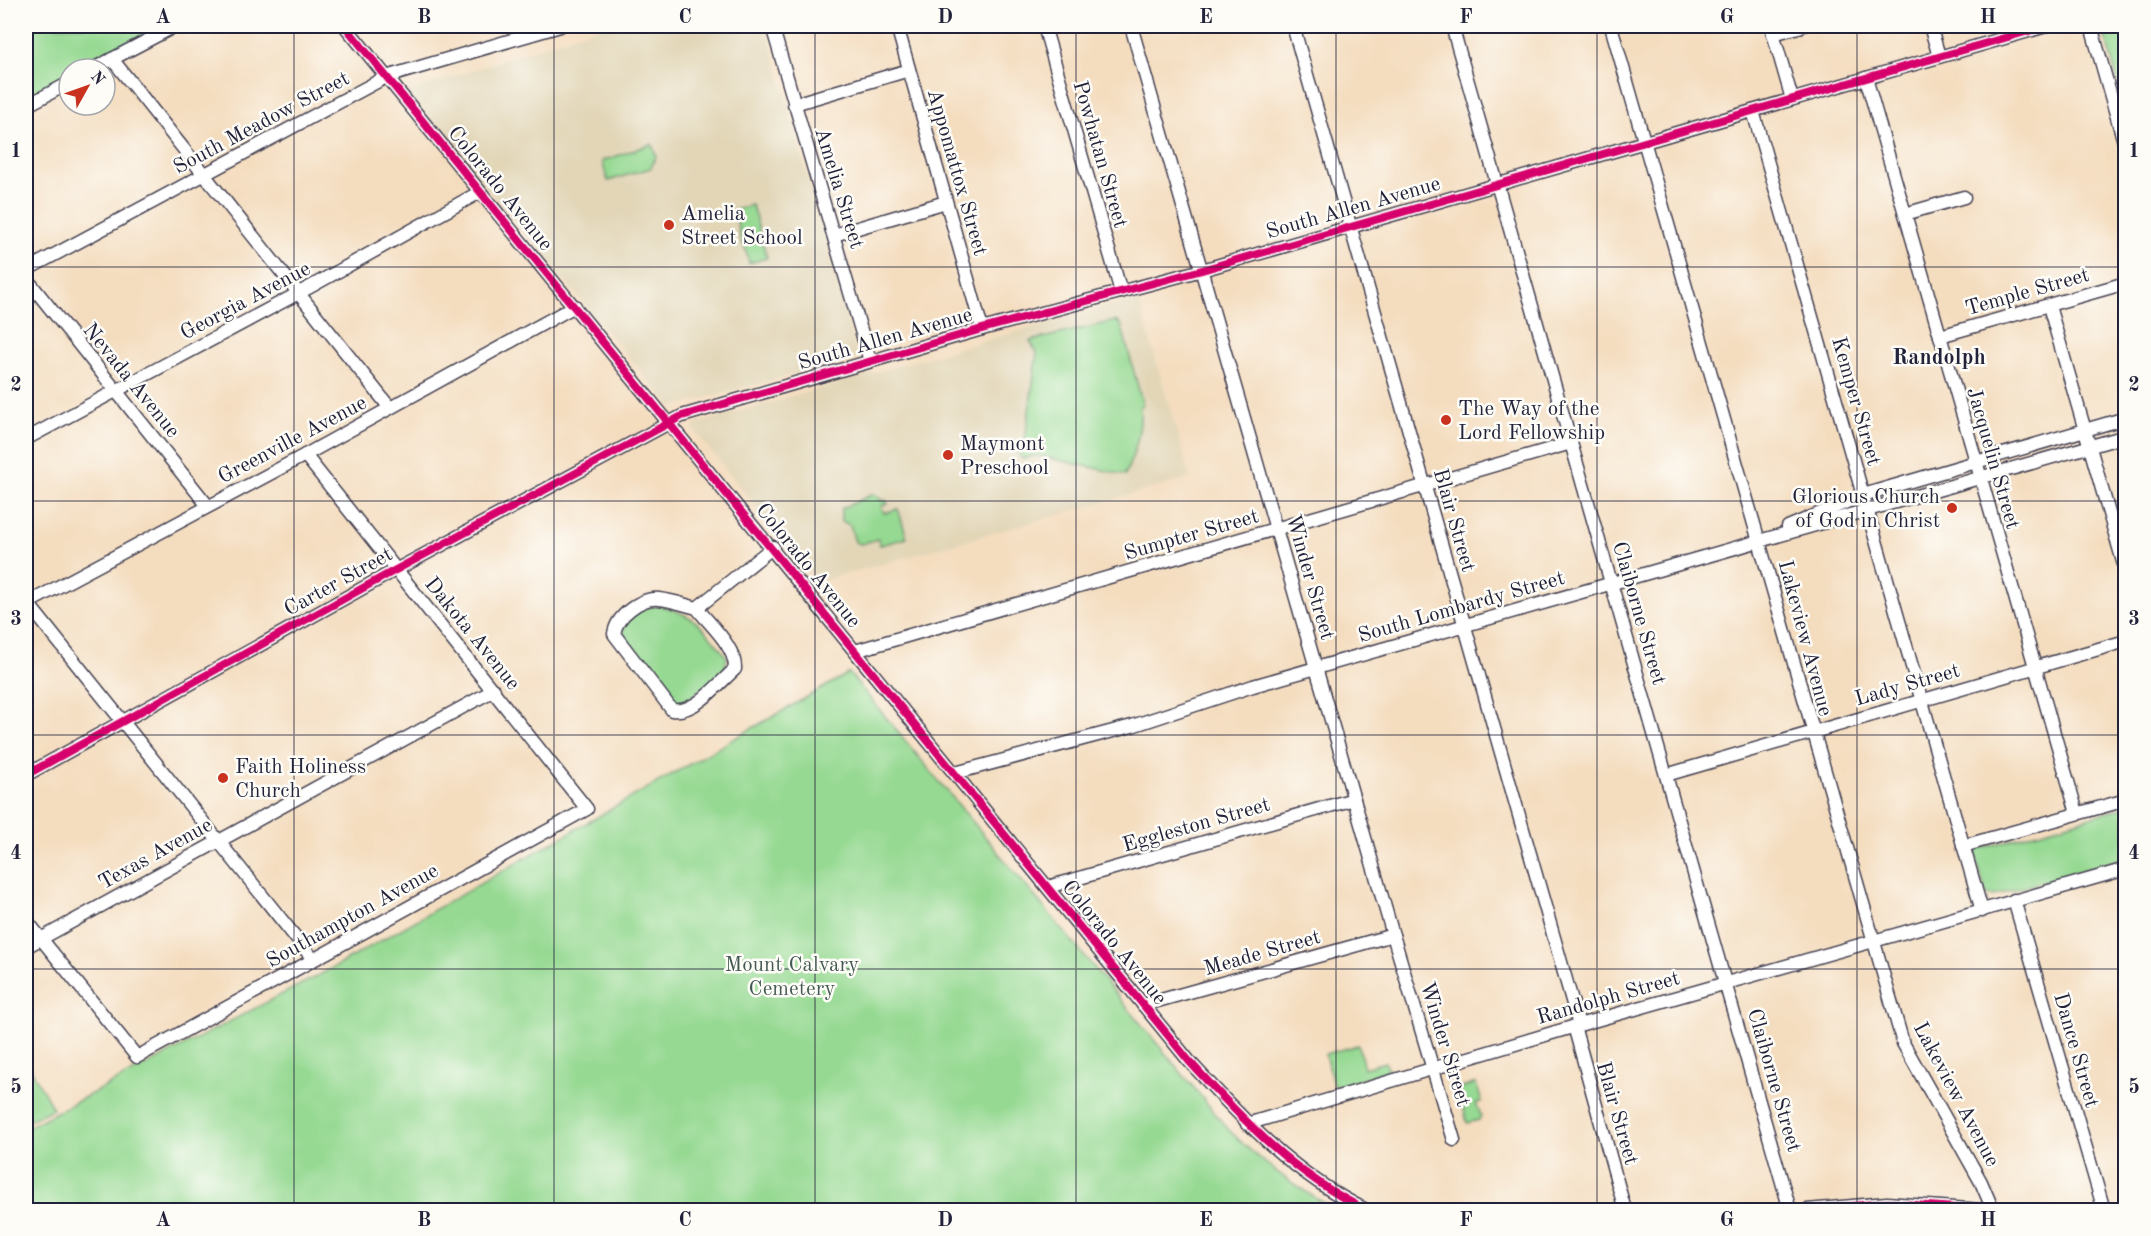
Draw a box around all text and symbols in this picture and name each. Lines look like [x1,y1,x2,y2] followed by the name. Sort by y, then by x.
[155,8,171,28] text: A
[417,8,431,28] text: B
[678,8,692,28] text: C
[937,8,953,28] text: D
[1199,8,1213,28] text: E
[1459,8,1473,28] text: F
[1720,8,1734,28] text: G
[1980,8,1996,28] text: H
[57,57,117,117] north arrow
[170,68,353,179] street label: South Meadow Street
[87,69,108,89] text: N
[1069,78,1131,230] street label: Powhatan Street
[923,87,990,258] street label: Appomattox Street
[443,123,556,255] street label: Colorado Avenue
[810,125,867,252] street label: Amelia Street
[10,142,22,162] text: 1
[2128,142,2140,162] text: 1
[1264,174,1443,243] street label: South Allen Avenue
[681,204,803,249] place label: Amelia Street School
[662,218,676,232] marker: Amelia Street School
[177,258,314,344] street label: Georgia Avenue
[1963,265,2092,320] street label: Temple Street
[796,305,975,374] street label: South Allen Avenue
[78,320,183,442] street label: Nevada Avenue
[1827,335,1884,468] street label: Kemper Street
[1892,347,1986,369] district label: Randolph
[10,376,22,396] text: 2
[2128,376,2140,396] text: 2
[1962,385,2023,532] street label: Jacquelin Street
[215,392,370,488] street label: Greenville Avenue
[1458,399,1605,444] place label: The Way of the Lord Fellowship
[1439,413,1453,427] marker: The Way of the Lord Fellowship
[960,434,1049,479] place label: Maymont Preschool
[941,448,955,462] marker: Maymont Preschool
[1429,466,1478,574] street label: Blair Street
[1792,487,1940,532] place label: Glorious Church of God in Christ
[751,500,864,632] street label: Colorado Avenue
[1945,501,1959,515] marker: Glorious Church of God in Christ
[1122,506,1261,565] street label: Sumpter Street
[1282,512,1337,642] street label: Winder Street
[1608,539,1669,687] street label: Claiborne Street
[281,544,396,621] street label: Carter Street
[1774,558,1835,719] street label: Lakeview Avenue
[1356,568,1567,647] street label: South Lombardy Street
[420,574,524,694] street label: Dakota Avenue
[10,610,22,630] text: 3
[2128,610,2140,630] text: 3
[1853,660,1962,710] street label: Lady Street
[235,757,366,802] place label: Faith Holiness Church
[216,771,230,785] marker: Faith Holiness Church
[1120,794,1272,857] street label: Eggleston Street
[95,815,216,894] street label: Texas Avenue
[10,844,22,864] text: 4
[2128,844,2140,864] text: 4
[263,860,442,972] street label: Southampton Avenue
[1057,877,1170,1009] street label: Colorado Avenue
[1202,927,1323,980] street label: Meade Street
[725,955,859,1000] park label: Mount Calvary Cemetery
[1535,968,1682,1029] street label: Randolph Street
[1416,980,1474,1109] street label: Winder Street
[2049,991,2102,1110] street label: Dance Street
[1743,1006,1804,1154] street label: Claiborne Street
[1909,1019,2003,1170] street label: Lakeview Avenue
[1592,1059,1641,1167] street label: Blair Street
[10,1077,22,1098] text: 5
[2128,1077,2140,1098] text: 5
[155,1211,171,1231] text: A
[417,1211,431,1231] text: B
[678,1211,692,1231] text: C
[937,1211,953,1231] text: D
[1199,1211,1213,1231] text: E
[1459,1211,1473,1231] text: F
[1720,1211,1734,1231] text: G
[1980,1211,1996,1231] text: H

